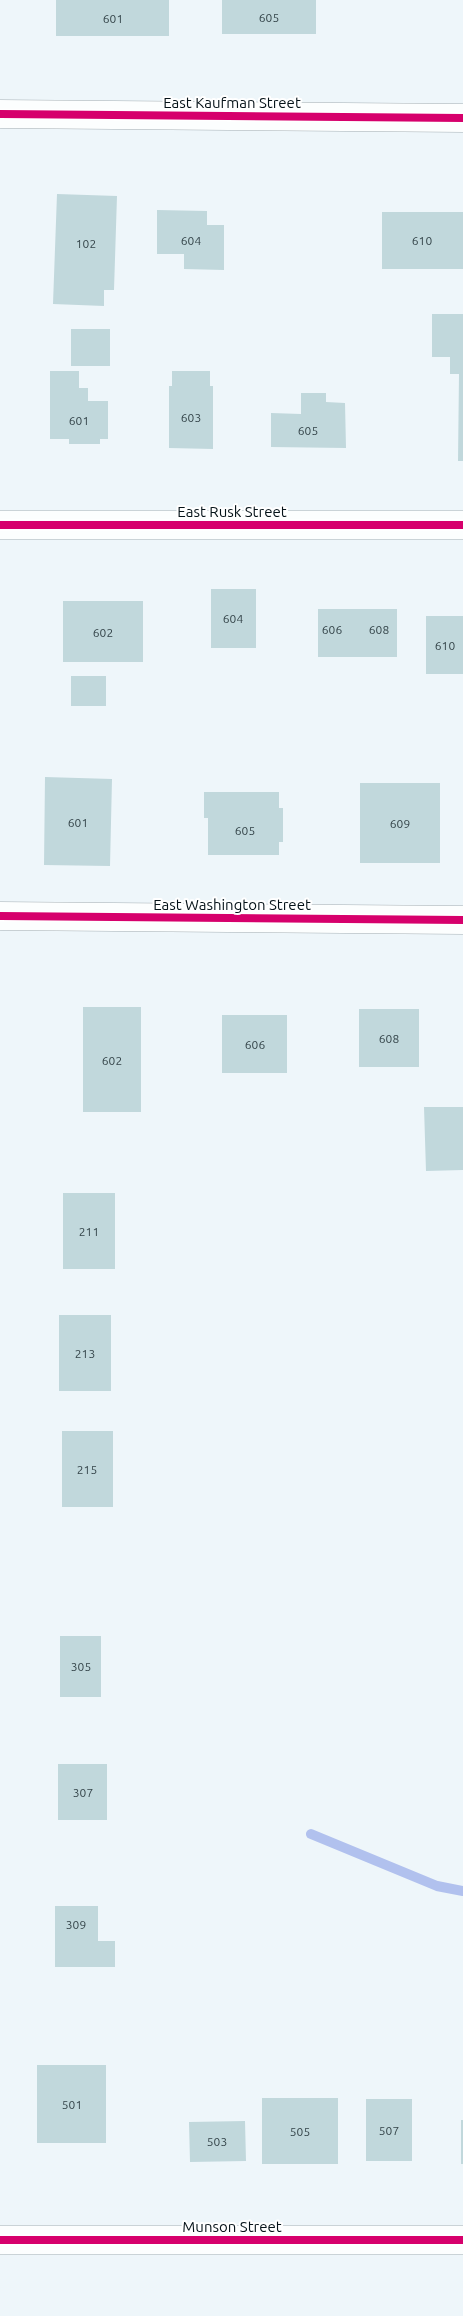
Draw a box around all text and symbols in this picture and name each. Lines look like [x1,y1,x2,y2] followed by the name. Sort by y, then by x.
[259,11,279,24] house number: 605
[103,12,123,25] house number: 601
[163,94,301,111] street label: East Kaufman Street
[181,234,201,247] house number: 604
[412,234,432,247] house number: 610
[76,237,96,250] house number: 102
[181,411,201,424] house number: 603
[69,414,89,427] house number: 601
[298,424,318,437] house number: 605
[177,503,287,520] street label: East Rusk Street
[223,612,243,625] house number: 604
[322,623,342,636] house number: 606
[369,623,389,636] house number: 608
[93,626,113,639] house number: 602
[435,639,455,652] house number: 610
[68,816,88,829] house number: 601
[390,817,410,830] house number: 609
[235,824,255,837] house number: 605
[153,896,311,913] street label: East Washington Street
[379,1032,399,1045] house number: 608
[245,1038,265,1051] house number: 606
[102,1054,122,1067] house number: 602
[79,1225,99,1238] house number: 211
[75,1347,95,1360] house number: 213
[77,1463,97,1476] house number: 215
[71,1660,91,1673] house number: 305
[73,1786,93,1799] house number: 307
[66,1918,86,1931] house number: 309
[62,2098,82,2111] house number: 501
[379,2124,399,2137] house number: 507
[290,2125,310,2138] house number: 505
[207,2135,227,2148] house number: 503
[182,2218,282,2235] street label: Munson Street

